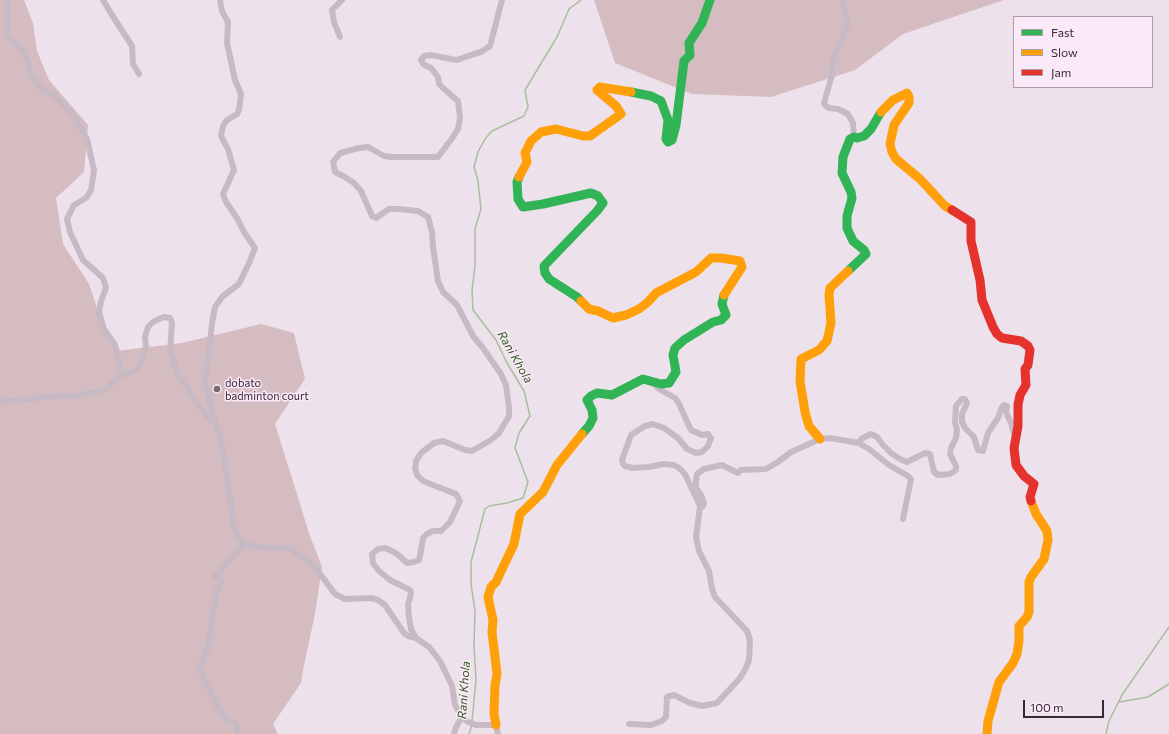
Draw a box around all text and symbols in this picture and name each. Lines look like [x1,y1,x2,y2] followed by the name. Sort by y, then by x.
[1013,16,1153,88] legend
[1051,25,1074,39] text: Fast
[1051,45,1078,59] text: Slow
[1051,65,1071,79] text: Jam
[494,328,536,386] water label: Rani Khola
[225,376,309,402] place label: dobato badminton court
[212,384,222,394] marker: dobato badminton court
[455,661,473,719] water label: Rani Khola
[1025,692,1106,718] scale bar
[1030,700,1064,714] text: 100 m

